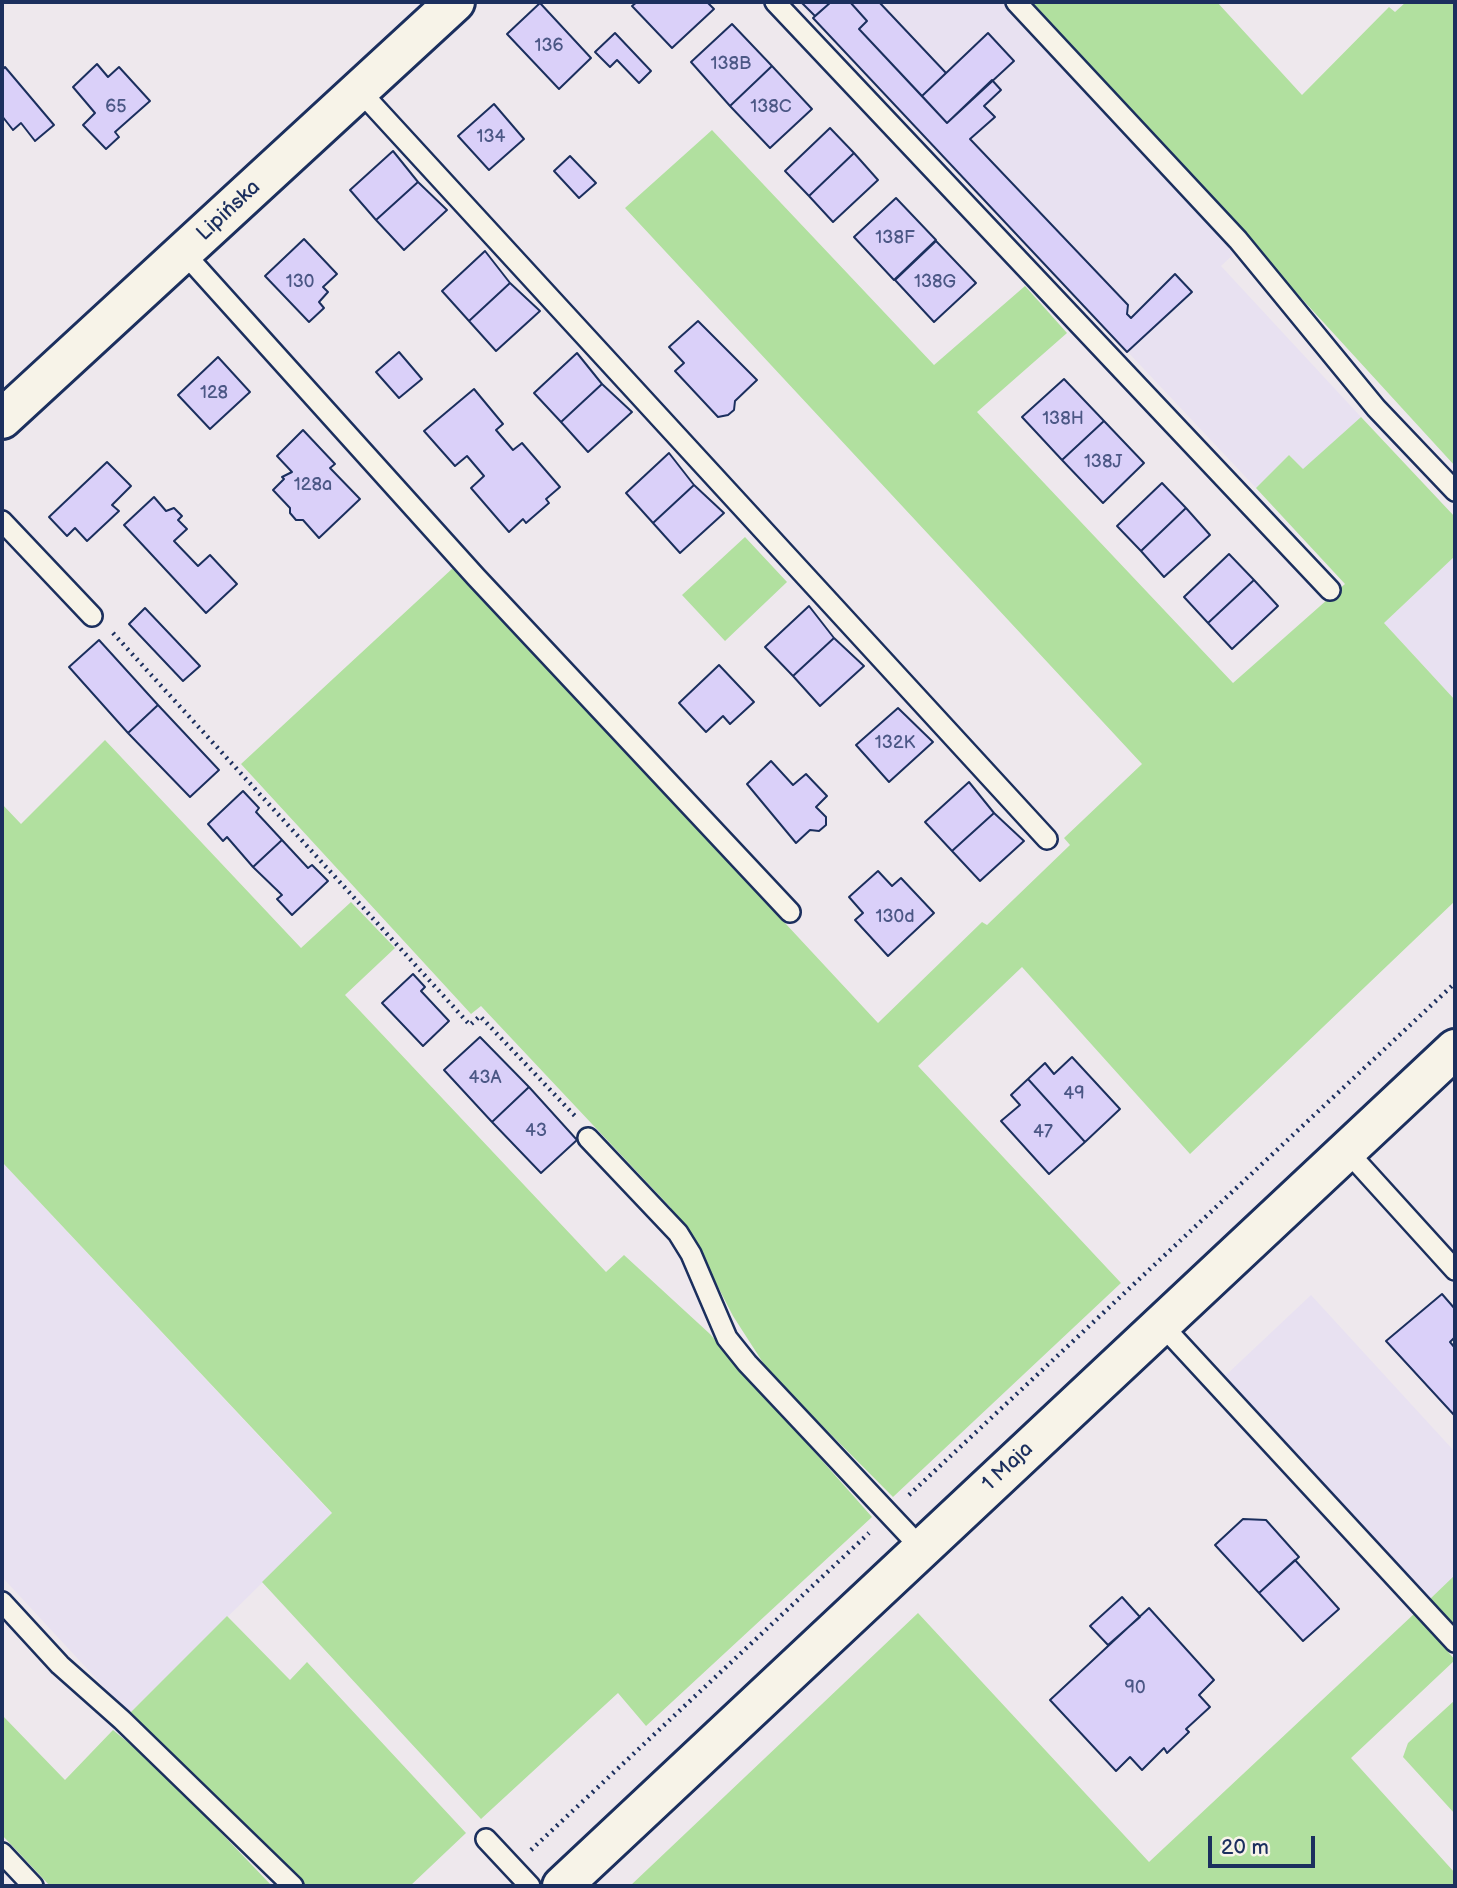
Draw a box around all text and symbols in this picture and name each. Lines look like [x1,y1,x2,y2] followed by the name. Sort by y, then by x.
[534,35,564,57] house number: 136
[711,53,751,75] house number: 138B
[105,96,127,118] house number: 65
[750,96,792,118] house number: 138C
[476,126,506,148] house number: 134
[192,175,266,247] street label: Lipińska
[875,227,915,249] house number: 138F
[286,271,314,293] house number: 130
[914,271,956,293] house number: 138G
[200,382,228,404] house number: 128
[1042,408,1084,430] house number: 138H
[1084,451,1122,473] house number: 138J
[294,474,332,496] house number: 128a
[875,732,915,754] house number: 132K
[876,906,914,928] house number: 130d
[468,1067,502,1089] house number: 43A
[1063,1083,1085,1105] house number: 49
[525,1120,547,1142] house number: 43
[1033,1121,1053,1143] house number: 47
[977,1437,1039,1497] street label: 1 Maja
[1125,1677,1145,1699] house number: 90
[1212,1822,1319,1866] scale bar
[1221,1835,1269,1860] text: 20 m

